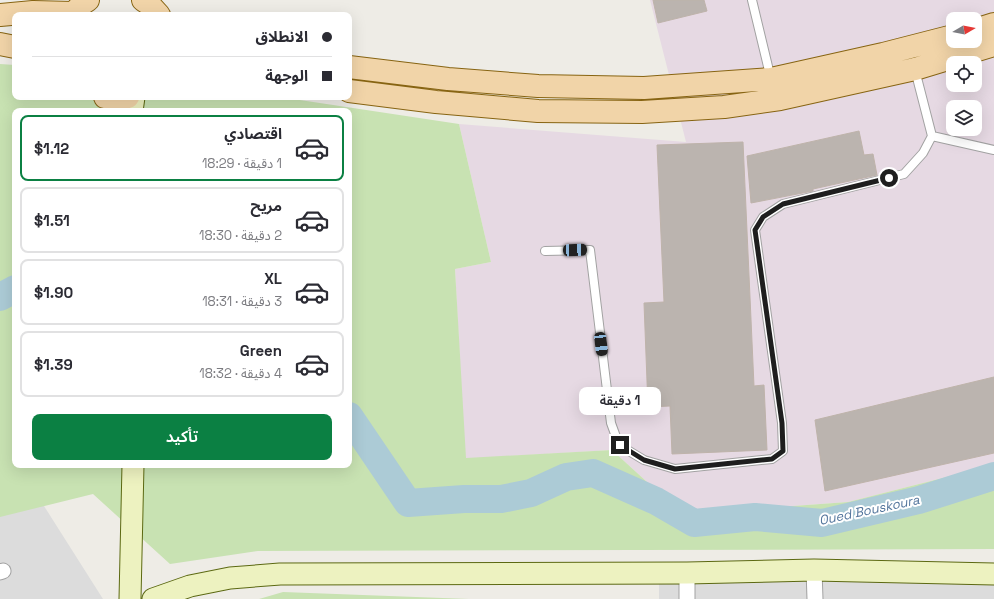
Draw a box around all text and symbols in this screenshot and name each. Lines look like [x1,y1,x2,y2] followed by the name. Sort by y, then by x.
[946,12,982,48] north arrow
[946,12,982,136] map controls
[256,27,308,46] text: الانطلاق
[946,56,982,92] button: locate
[265,66,308,85] text: الوجهة
[946,100,982,136] button: layers
[224,124,282,143] text: اقتصادي
[294,130,330,166] icon: car
[34,139,69,158] text: $1.12
[202,155,282,172] text: 1 دقيقة · 18:29
[880,169,898,187] route start
[250,196,282,215] text: مريح
[294,202,330,238] icon: car
[34,211,70,230] text: $1.51
[199,227,282,244] text: 2 دقيقة · 18:30
[563,244,587,256] car
[264,269,282,288] text: XL
[294,274,330,310] icon: car
[34,283,73,302] text: $1.90
[202,293,282,310] text: 3 دقيقة · 18:31
[594,331,608,357] car
[240,341,282,360] text: Green
[294,346,330,382] icon: car
[34,355,73,374] text: $1.39
[199,365,282,382] text: 4 دقيقة · 18:32
[579,387,661,415] callout: 1 دقيقة
[600,392,640,409] text: 1 دقيقة
[32,414,332,460] button: تأكيد
[611,436,629,454] route end
[817,491,921,529] water label: Oued Bouskoura

